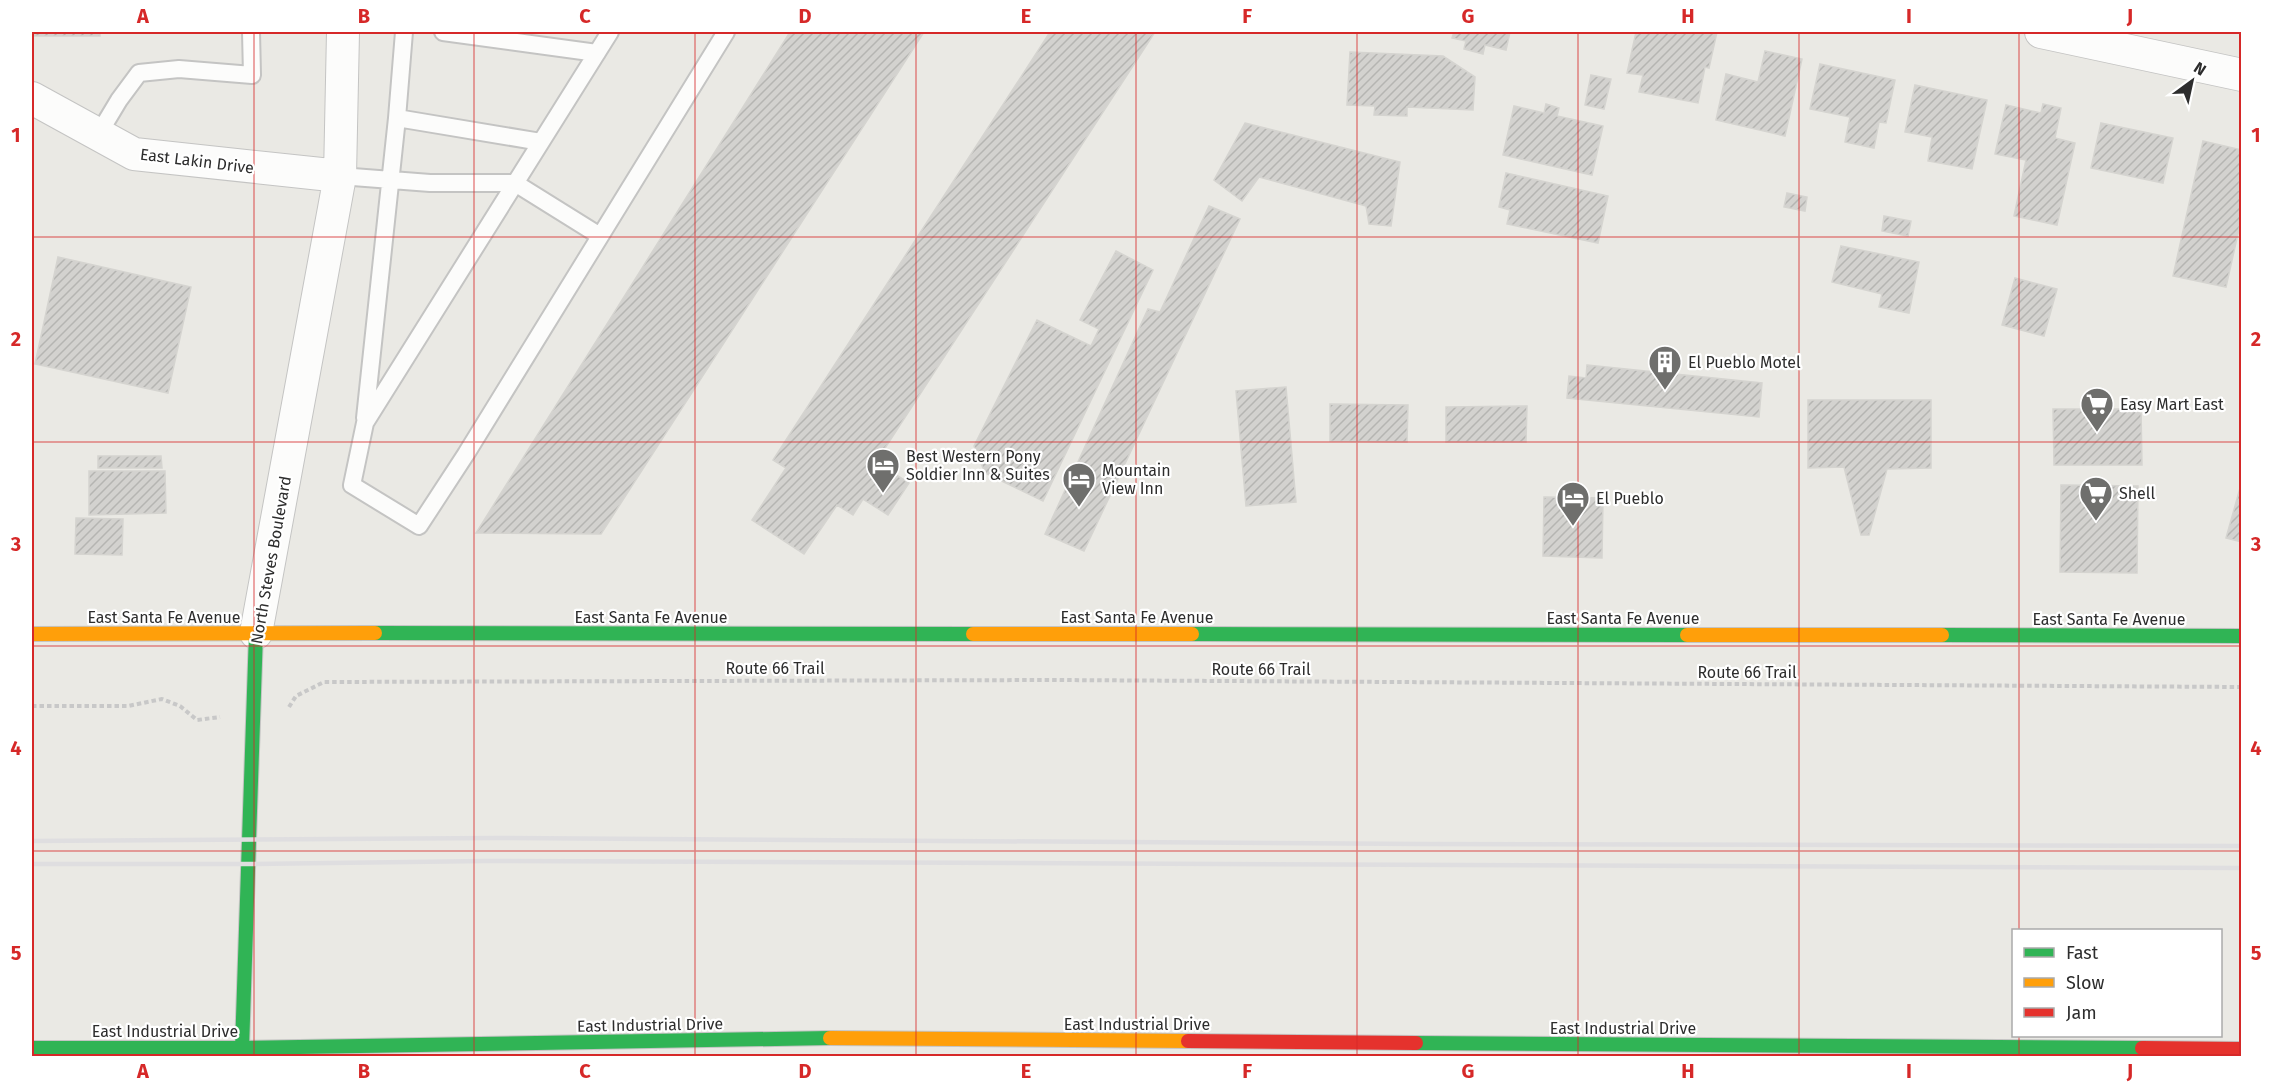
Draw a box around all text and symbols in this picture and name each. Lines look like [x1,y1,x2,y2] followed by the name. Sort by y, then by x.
[136,4,150,28] text: A
[358,4,370,28] text: B
[579,4,591,28] text: C
[798,4,812,28] text: D
[1021,4,1031,28] text: E
[1242,4,1252,28] text: F
[1462,4,1474,28] text: G
[1681,4,1695,28] text: H
[1906,4,1912,28] text: I
[2126,4,2133,28] text: J
[2162,51,2222,111] north arrow
[2190,58,2210,80] text: N
[11,123,21,147] text: 1
[2251,123,2261,147] text: 1
[139,145,255,177] street label: East Lakin Drive
[11,327,21,351] text: 2
[2251,327,2261,351] text: 2
[1647,344,1683,391] building icon: El Pueblo Motel
[1688,353,1801,372] place label: El Pueblo Motel
[2079,386,2115,433] supermarket icon: Easy Mart East
[2120,395,2224,414] place label: Easy Mart East
[865,447,901,494] hotel icon: Best Western Pony Soldier Inn & Suites
[906,447,1050,484] place label: Best Western Pony Soldier Inn & Suites
[1061,461,1097,508] hotel icon: Mountain View Inn
[1102,461,1171,498] place label: Mountain View Inn
[247,475,295,645] street label: North Steves Boulevard
[2078,475,2114,522] supermarket icon: Shell
[1555,480,1591,527] hotel icon: El Pueblo
[2119,484,2156,503] place label: Shell
[1596,489,1664,508] place label: El Pueblo
[10,532,21,556] text: 3
[2250,532,2261,556] text: 3
[87,608,241,627] street label: East Santa Fe Avenue
[574,608,728,627] street label: East Santa Fe Avenue
[1060,608,1214,627] street label: East Santa Fe Avenue
[1546,609,1700,628] street label: East Santa Fe Avenue
[2032,610,2186,629] street label: East Santa Fe Avenue
[725,659,825,678] street label: Route 66 Trail
[1211,660,1311,679] street label: Route 66 Trail
[1697,663,1797,682] street label: Route 66 Trail
[10,736,22,760] text: 4
[2250,736,2262,760] text: 4
[2012,929,2222,1037] legend
[11,941,22,965] text: 5
[2251,941,2262,965] text: 5
[2066,942,2099,964] text: Fast
[2066,972,2105,994] text: Slow
[2066,1002,2097,1024] text: Jam
[577,1014,723,1036] street label: East Industrial Drive
[1064,1015,1210,1034] street label: East Industrial Drive
[1550,1019,1696,1038] street label: East Industrial Drive
[92,1022,238,1041] street label: East Industrial Drive
[136,1059,150,1083] text: A
[358,1059,370,1083] text: B
[579,1059,591,1083] text: C
[798,1059,812,1083] text: D
[1021,1059,1031,1083] text: E
[1242,1059,1252,1083] text: F
[1462,1059,1474,1083] text: G
[1681,1059,1695,1083] text: H
[1906,1059,1912,1083] text: I
[2126,1059,2133,1083] text: J

